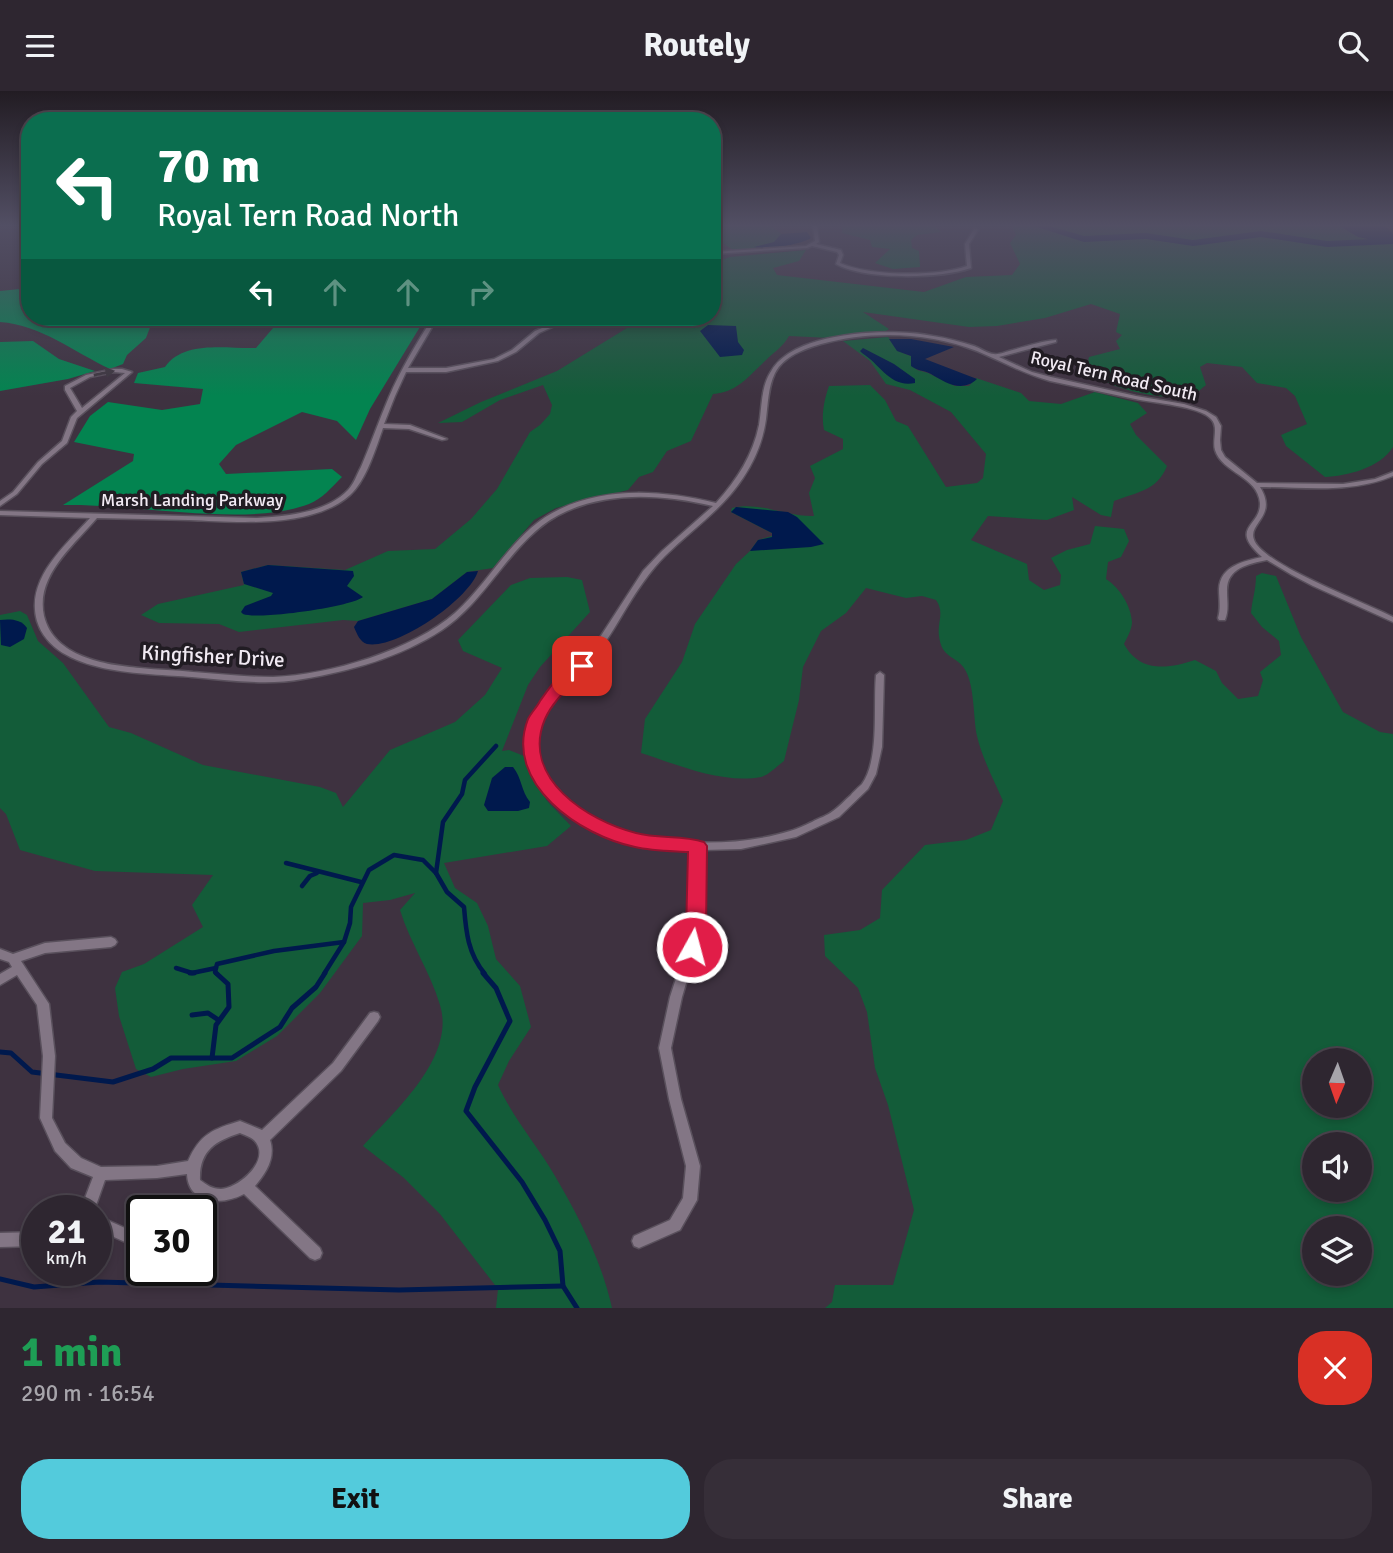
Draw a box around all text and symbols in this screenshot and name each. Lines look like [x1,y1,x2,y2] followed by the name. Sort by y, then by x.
[643,26,750,65] text: Routely
[21,27,59,65] icon: menu
[1334,27,1372,65] icon: search
[157,136,260,196] text: 70 m
[42,140,133,231] icon: left
[157,196,460,235] text: Royal Tern Road North
[243,273,281,311] icon: left
[316,273,354,311] icon: ahead
[389,273,427,311] icon: ahead
[462,273,500,311] icon: right
[1028,346,1200,406] street label: Royal Tern Road South
[93,367,115,378] one-way arrow
[101,489,284,511] street label: Marsh Landing Parkway
[552,636,612,696] pin
[141,639,285,673] street label: Kingfisher Drive
[563,647,601,685] icon: arrive
[655,910,729,984] position arrow
[1302,1048,1372,1118] north arrow
[1302,1048,1372,1286] map controls
[1302,1132,1372,1202] button: sound
[126,1195,217,1286] speed limit sign: 30
[48,1210,85,1253] text: 21
[1302,1216,1372,1286] button: layers
[46,1247,87,1269] text: km/h
[21,1327,122,1378] text: 1 min
[1298,1331,1372,1405] button: close
[21,1379,155,1408] text: 290 m · 16:54
[21,1459,690,1539] button: Exit
[704,1459,1372,1539] button: Share

